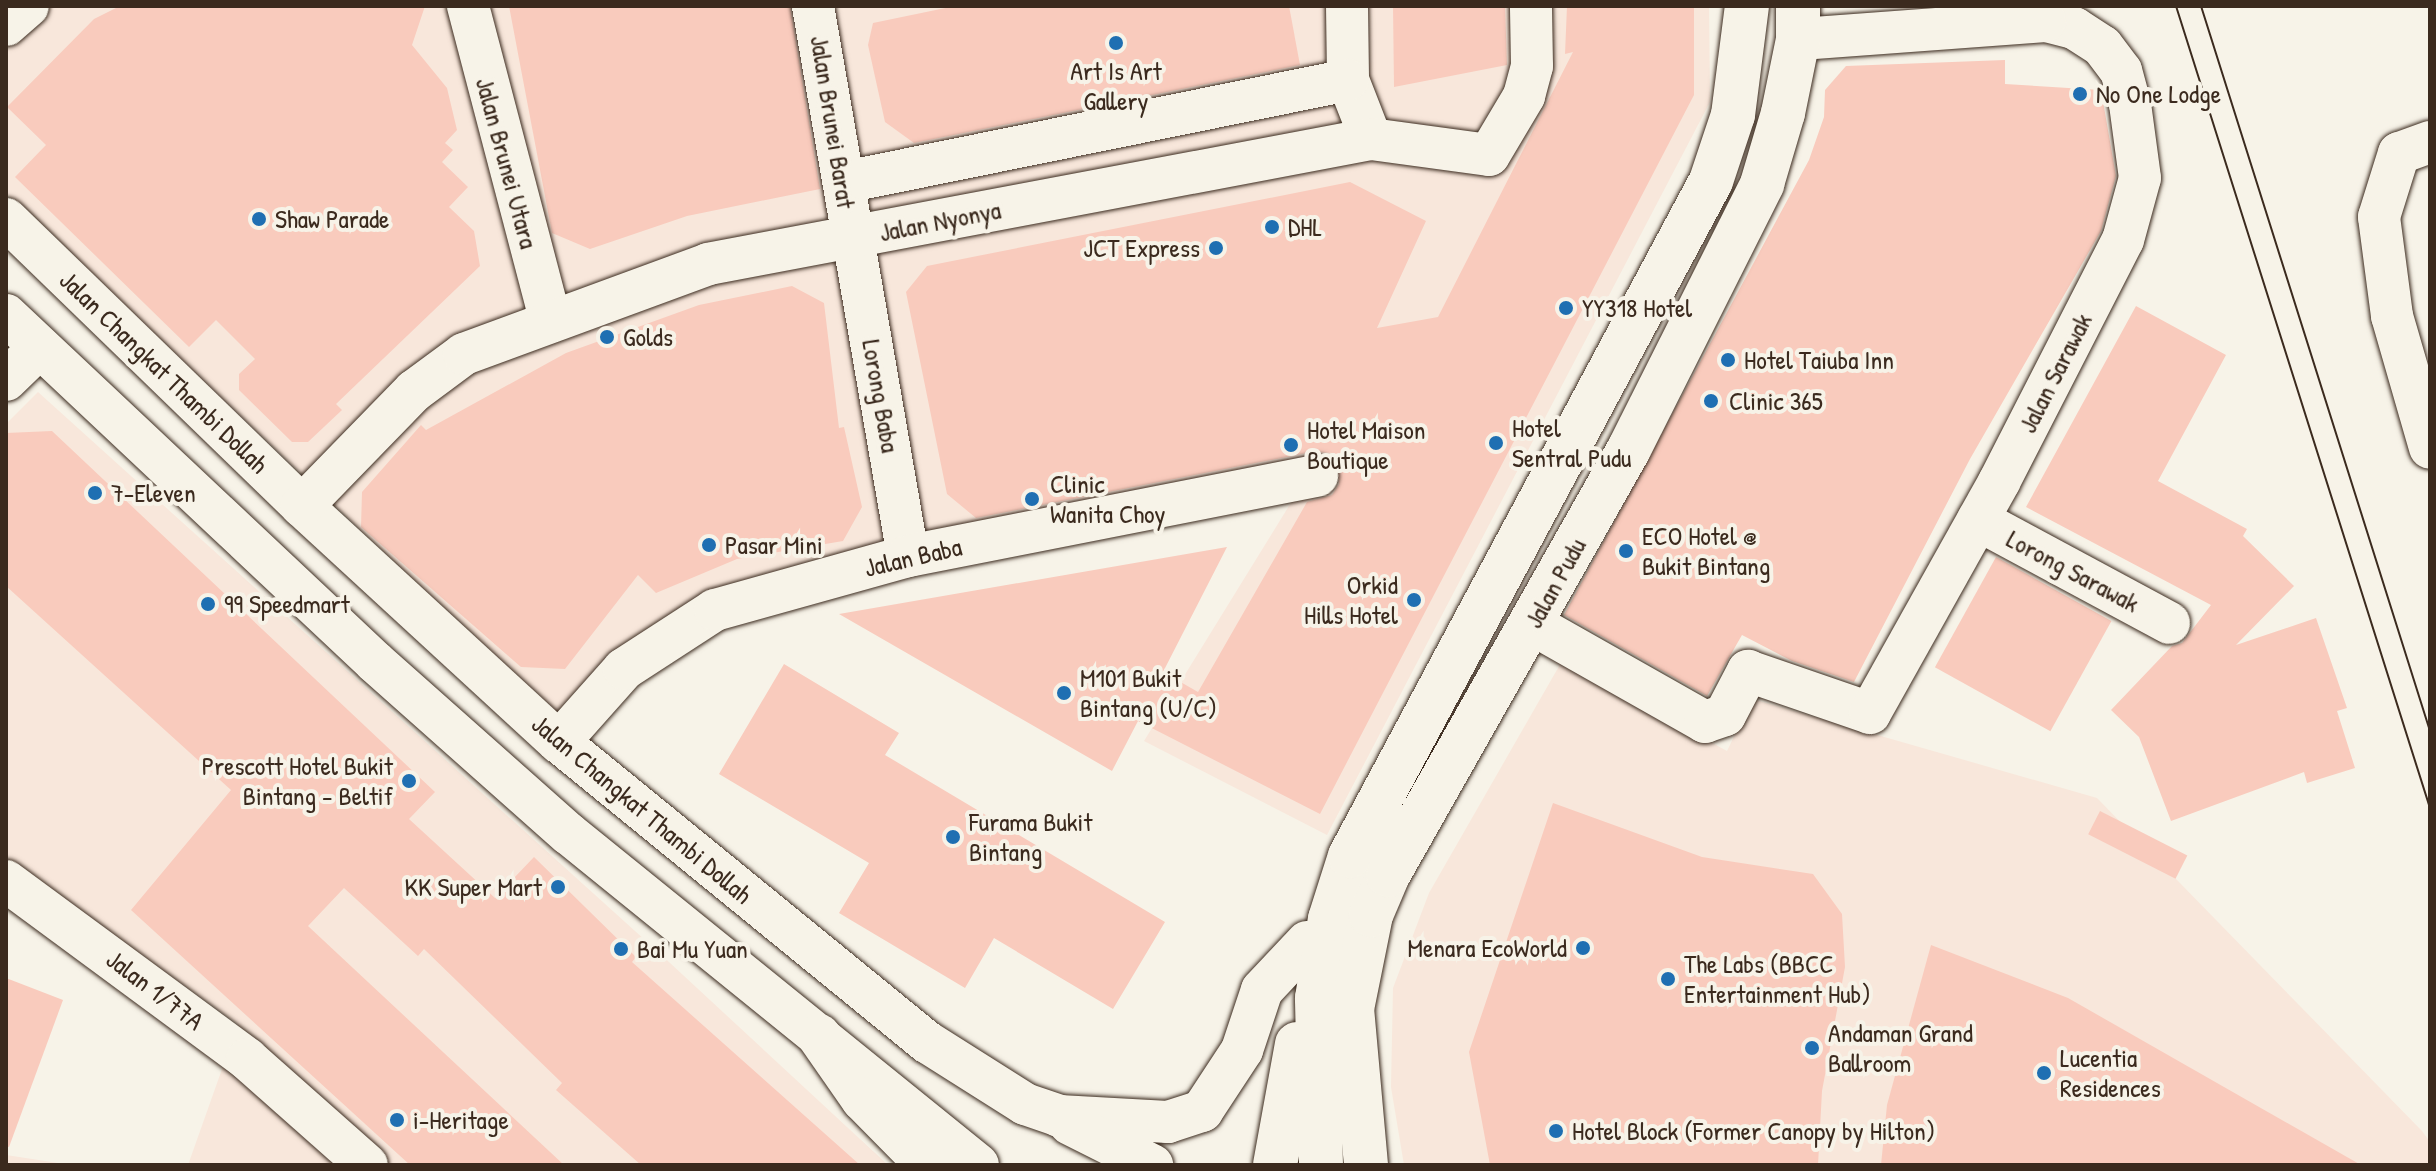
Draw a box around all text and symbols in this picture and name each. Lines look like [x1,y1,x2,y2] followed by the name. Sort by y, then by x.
[804,33,862,211] street label: Jalan Brunei Barat
[1107,34,1125,52] marker: Art Is Art Gallery
[1070,55,1162,116] place label: Art Is Art Gallery
[469,74,545,252] street label: Jalan Brunei Utara
[2096,78,2221,110] place label: No One Lodge
[2071,85,2089,103] marker: No One Lodge
[877,194,1003,248] street label: Jalan Nyonya
[275,203,389,235] place label: Shaw Parade
[250,210,268,228] marker: Shaw Parade
[1288,211,1322,243] place label: DHL
[1263,218,1281,236] marker: DHL
[1083,232,1200,264] place label: JCT Express
[1207,239,1225,257] marker: JCT Express
[53,264,275,480] street label: Jalan Changkat Thambi Dollah
[1582,292,1692,324] place label: YY318 Hotel
[1557,299,1575,317] marker: YY318 Hotel
[2012,308,2098,438] street label: Jalan Sarawak
[623,321,673,353] place label: Golds
[598,328,616,346] marker: Golds
[856,337,906,455] street label: Lorong Baba
[1744,344,1894,376] place label: Hotel Taiuba Inn
[1719,351,1737,369] marker: Hotel Taiuba Inn
[1729,385,1823,417] place label: Clinic 365
[1700,390,1722,412] marker: Clinic 365
[1512,412,1632,474] place label: Hotel Sentral Pudu
[1307,414,1426,476] place label: Hotel Maison Boutique
[1487,434,1505,452] marker: Hotel Sentral Pudu
[1282,436,1300,454] marker: Hotel Maison Boutique
[1050,468,1166,530] place label: Clinic Wanita Choy
[111,477,196,509] place label: 7-Eleven
[86,484,104,502] marker: 7-Eleven
[1021,488,1043,510] marker: Clinic Wanita Choy
[1642,520,1770,582] place label: ECO Hotel @ Bukit Bintang
[2002,523,2144,619] street label: Lorong Sarawak
[725,529,823,561] place label: Pasar Mini
[861,531,965,583] street label: Jalan Baba
[1518,533,1592,633] street label: Jalan Pudu
[700,536,718,554] marker: Pasar Mini
[1617,542,1635,560] marker: ECO Hotel @ Bukit Bintang
[1304,569,1398,630] place label: Orkid Hills Hotel
[224,588,350,620] place label: 99 Speedmart
[1405,591,1423,609] marker: Orkid Hills Hotel
[199,595,217,613] marker: 99 Speedmart
[1080,662,1217,724] place label: M101 Bukit Bintang (U/C)
[1055,684,1073,702] marker: M101 Bukit Bintang (U/C)
[526,708,758,910] street label: Jalan Changkat Thambi Dollah
[202,750,393,812] place label: Prescott Hotel Bukit Bintang - Beltif
[400,772,418,790] marker: Prescott Hotel Bukit Bintang - Beltif
[969,806,1092,868] place label: Furama Bukit Bintang
[944,828,962,846] marker: Furama Bukit Bintang
[404,871,542,903] place label: KK Super Mart
[549,878,567,896] marker: KK Super Mart
[1407,932,1567,964] place label: Menara EcoWorld
[637,933,748,965] place label: Bai Mu Yuan
[1574,939,1592,957] marker: Menara EcoWorld
[612,940,630,958] marker: Bai Mu Yuan
[100,943,210,1037] street label: Jalan 1/77A
[1684,948,1871,1010] place label: The Labs (BBCC Entertainment Hub)
[1659,970,1677,988] marker: The Labs (BBCC Entertainment Hub)
[1828,1017,1973,1078] place label: Andaman Grand Ballroom
[1803,1039,1821,1057] marker: Andaman Grand Ballroom
[2060,1042,2161,1104] place label: Lucentia Residences
[2035,1064,2053,1082] marker: Lucentia Residences
[413,1104,509,1136] place label: i-Heritage
[388,1111,406,1129] marker: i-Heritage
[1572,1115,1935,1147] place label: Hotel Block (Former Canopy by Hilton)
[1547,1122,1565,1140] marker: Hotel Block (Former Canopy by Hilton)

